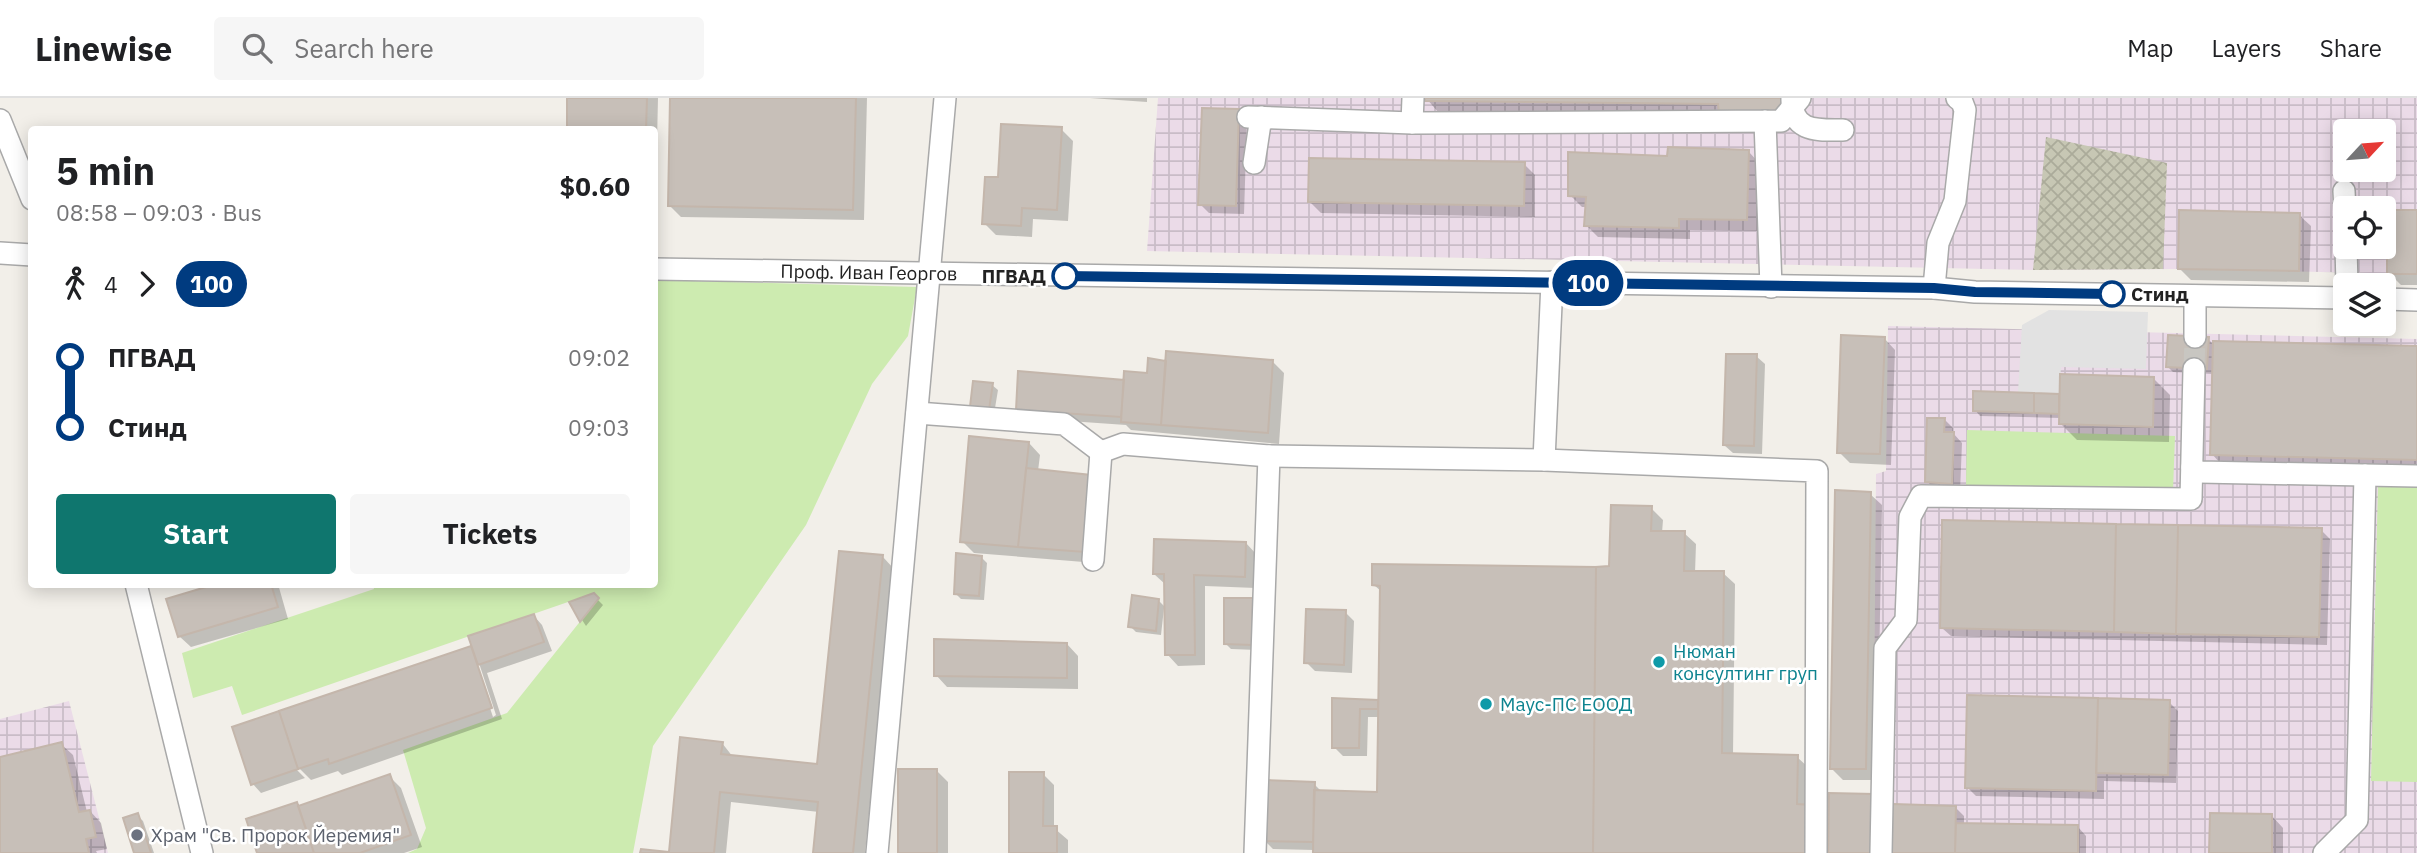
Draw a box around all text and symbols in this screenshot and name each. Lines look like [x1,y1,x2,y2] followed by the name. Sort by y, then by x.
[214,17,704,80] search box
[35,27,172,70] text: Linewise
[238,29,276,67] icon: search
[294,31,434,65] text: Search here
[2127,32,2174,64] text: Map
[2212,32,2282,64] text: Layers
[2320,32,2382,64] text: Share
[2333,119,2396,182] north arrow
[2333,119,2396,336] map controls
[56,146,155,195] text: 5 min
[560,169,630,203] text: $0.60
[2333,196,2396,259] button: locate
[56,197,262,227] text: 08:58 – 09:03 · Bus
[780,259,958,286] street label: Проф. Иван Георгов
[1548,260,1628,306] line badge: 100
[1052,263,1078,289] marker: ПГВАД
[982,264,1046,288] place label: ПГВАД
[56,265,94,303] icon: walk
[128,265,166,303] icon: forward
[1566,267,1610,299] text: 100
[190,268,233,300] text: 100
[104,269,118,299] text: 4
[2333,273,2396,336] button: layers
[2099,281,2125,307] marker: Стинд
[2131,282,2189,306] place label: Стинд
[108,340,196,374] text: ПГВАД
[568,342,630,372] text: 09:02
[108,410,187,444] text: Стинд
[568,412,630,442] text: 09:03
[56,494,336,574] button: Start
[350,494,630,574] button: Tickets
[1673,639,1818,685] place label: Нюман консултинг груп
[1651,654,1667,670] marker: Нюман консултинг груп
[1500,692,1633,716] place label: Маус-ПС ЕООД
[1478,696,1494,712] marker: Маус-ПС ЕООД
[151,823,400,847] place label: Храм "Св. Пророк Йеремия"
[129,827,145,843] marker: Храм "Св. Пророк Йеремия"

